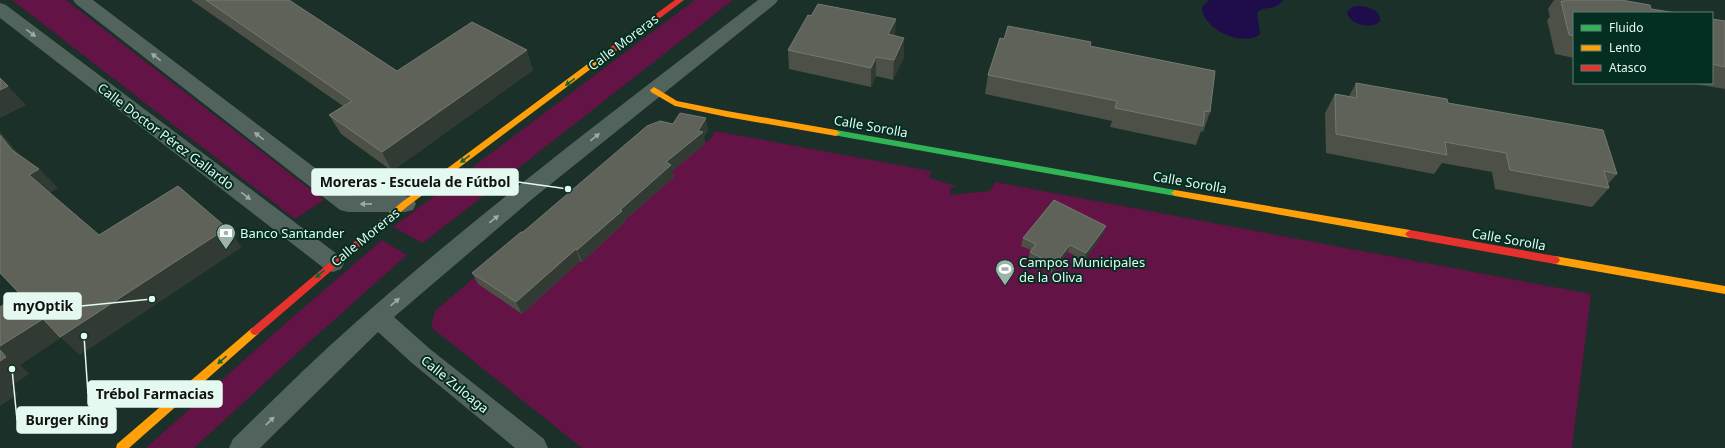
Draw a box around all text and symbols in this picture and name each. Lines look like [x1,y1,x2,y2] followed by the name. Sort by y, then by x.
[584,10,662,74] street label: Calle Moreras
[1573,12,1713,84] legend
[1609,19,1643,36] text: Fluido
[26,28,36,36] one-way arrow
[1609,39,1641,56] text: Lento
[150,53,161,61] one-way arrow
[1609,59,1647,76] text: Atasco
[564,77,575,86] one-way arrow
[94,79,238,193] street label: Calle Doctor Pérez Gallardo
[833,111,909,141] street label: Calle Sorolla
[254,132,265,141] one-way arrow
[590,133,601,142] one-way arrow
[460,155,471,163] one-way arrow
[1152,167,1228,197] street label: Calle Sorolla
[312,169,518,195] callout: Moreras - Escuela de Fútbol
[320,172,510,191] text: Moreras - Escuela de Fútbol
[240,192,251,201] one-way arrow
[359,201,372,207] one-way arrow
[327,204,403,270] street label: Calle Moreras
[489,215,500,223] one-way arrow
[215,222,237,250] bank icon: Banco Santander
[240,224,345,242] place label: Banco Santander
[1471,224,1547,254] street label: Calle Sorolla
[1019,253,1145,286] place label: Campos Municipales de la Oliva
[994,258,1016,286] sports icon: Campos Municipales de la Oliva
[314,270,325,279] one-way arrow
[4,293,81,319] callout: myOptik
[13,296,74,315] text: myOptik
[389,298,400,307] one-way arrow
[417,351,493,417] street label: Calle Zuloaga
[217,356,227,365] one-way arrow
[88,381,222,407] callout: Trébol Farmacias
[96,384,214,403] text: Trébol Farmacias
[17,407,116,433] callout: Burger King
[25,410,109,429] text: Burger King
[265,416,275,426] one-way arrow

